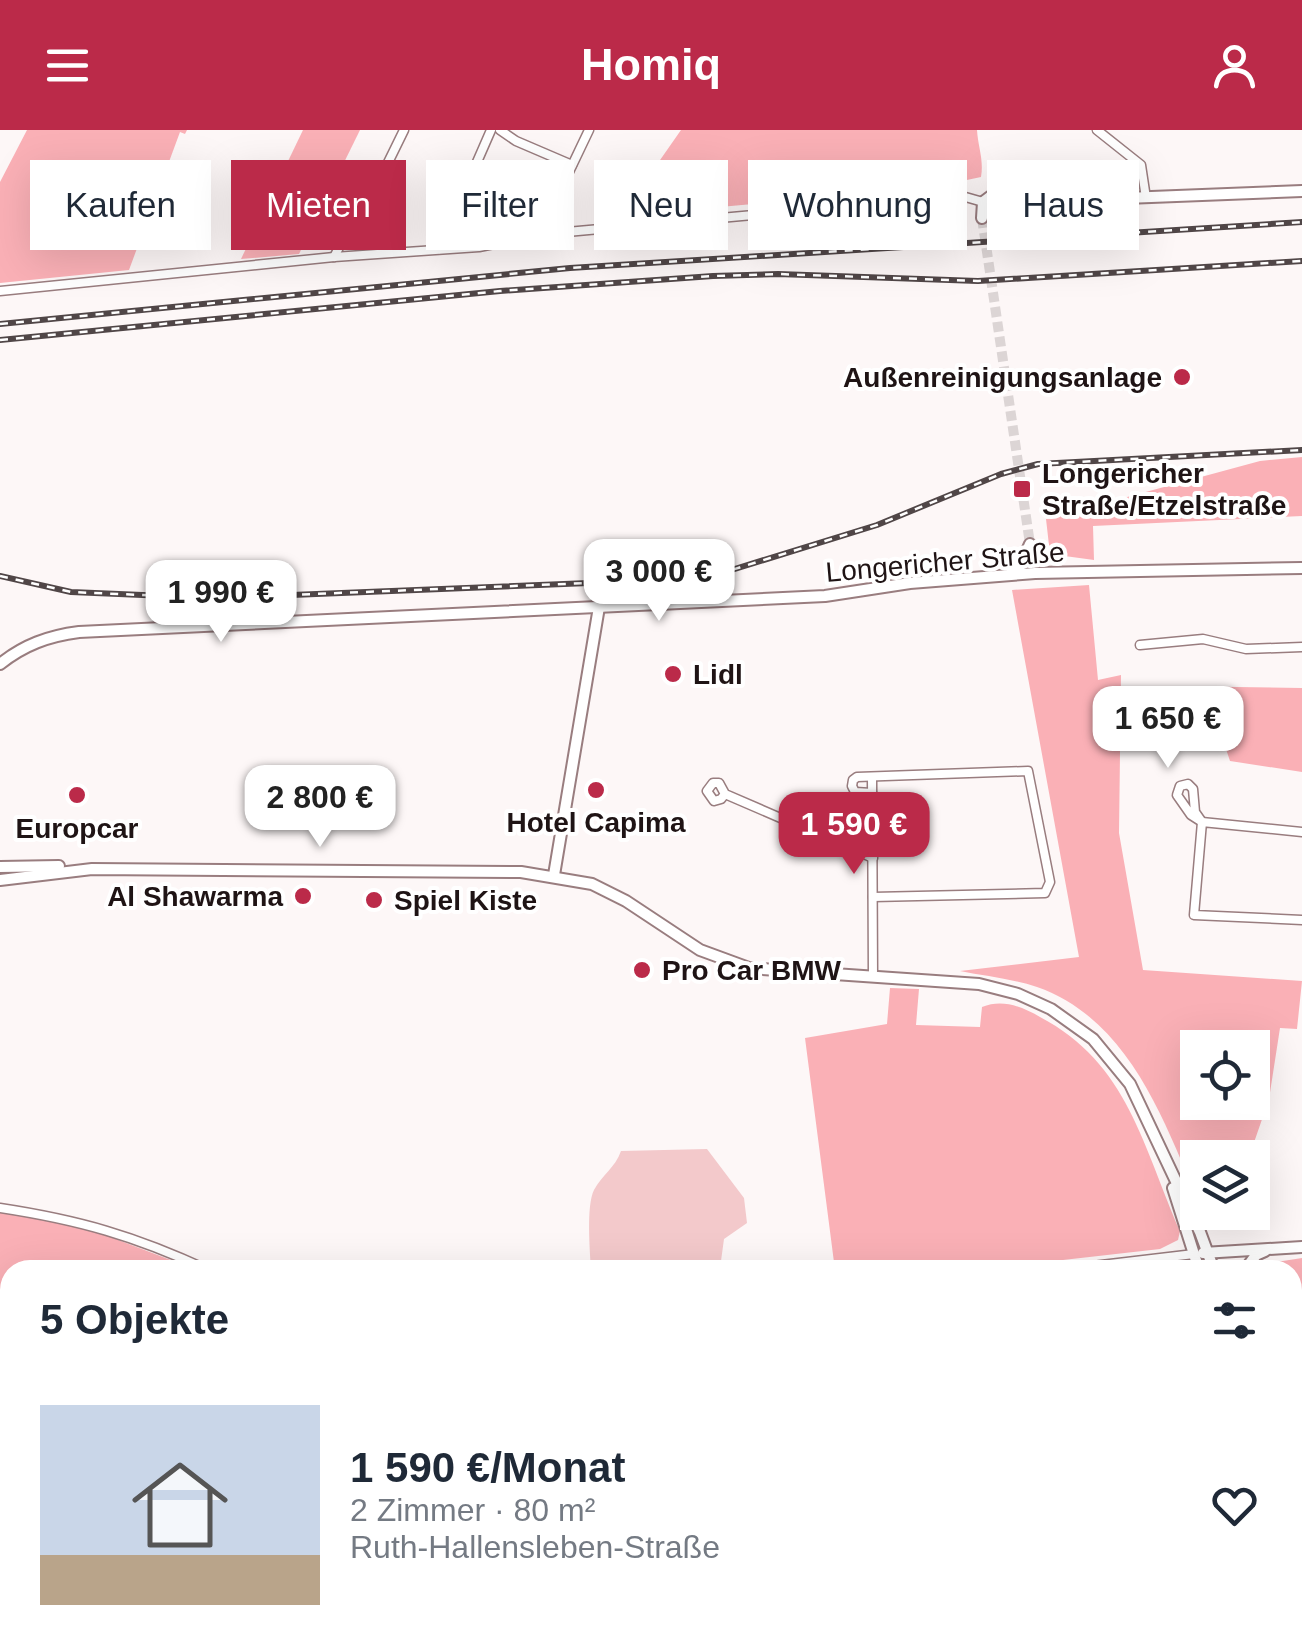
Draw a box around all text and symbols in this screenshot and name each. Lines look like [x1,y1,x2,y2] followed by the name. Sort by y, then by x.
[40,38,95,93] icon: menu
[1207,38,1262,93] icon: person
[581,39,721,90] text: Homiq
[30,160,211,250] chip: Kaufen
[231,160,406,250] chip: Mieten
[426,160,574,250] chip: Filter
[594,160,728,250] chip: Neu
[748,160,967,250] chip: Wohnung
[987,160,1139,250] chip: Haus
[843,362,1162,393] place label: Außenreinigungsanlage
[1171,366,1193,388] marker: Außenreinigungsanlage
[1042,458,1286,521] place label: Longericher Straße/Etzelstraße
[1011,478,1033,500] marker: Longericher Straße/Etzelstraße
[824,536,1066,588] street label: Longericher Straße
[567,539,751,624] pin: 3 000 €
[606,553,712,589] text: 3 000 €
[129,560,313,645] pin: 1 990 €
[168,574,274,610] text: 1 990 €
[693,659,743,690] place label: Lidl
[662,663,684,685] marker: Lidl
[1076,686,1260,771] pin: 1 650 €
[1115,700,1221,736] text: 1 650 €
[228,765,412,850] pin: 2 800 €
[267,779,373,815] text: 2 800 €
[585,779,607,801] marker: Hotel Capima
[66,784,88,806] marker: Europcar
[762,792,946,877] pin: 1 590 €
[801,806,907,842] text: 1 590 €
[507,807,686,838] place label: Hotel Capima
[16,813,139,844] place label: Europcar
[107,881,283,912] place label: Al Shawarma
[292,885,314,907] marker: Al Shawarma
[394,885,537,916] place label: Spiel Kiste
[363,889,385,911] marker: Spiel Kiste
[662,955,841,986] place label: Pro Car BMW
[631,959,653,981] marker: Pro Car BMW
[1180,1030,1270,1230] map controls
[1180,1030,1270,1120] button: locate
[1180,1140,1270,1230] button: layers
[1207,1293,1262,1348] icon: filters
[40,1296,229,1343] text: 5 Objekte
[350,1444,625,1491] text: 1 590 €/Monat
[120,1445,240,1565] icon: home
[1207,1478,1262,1533] icon: heart
[350,1492,595,1528] text: 2 Zimmer · 80 m²
[350,1529,720,1565] text: Ruth-Hallensleben-Straße

